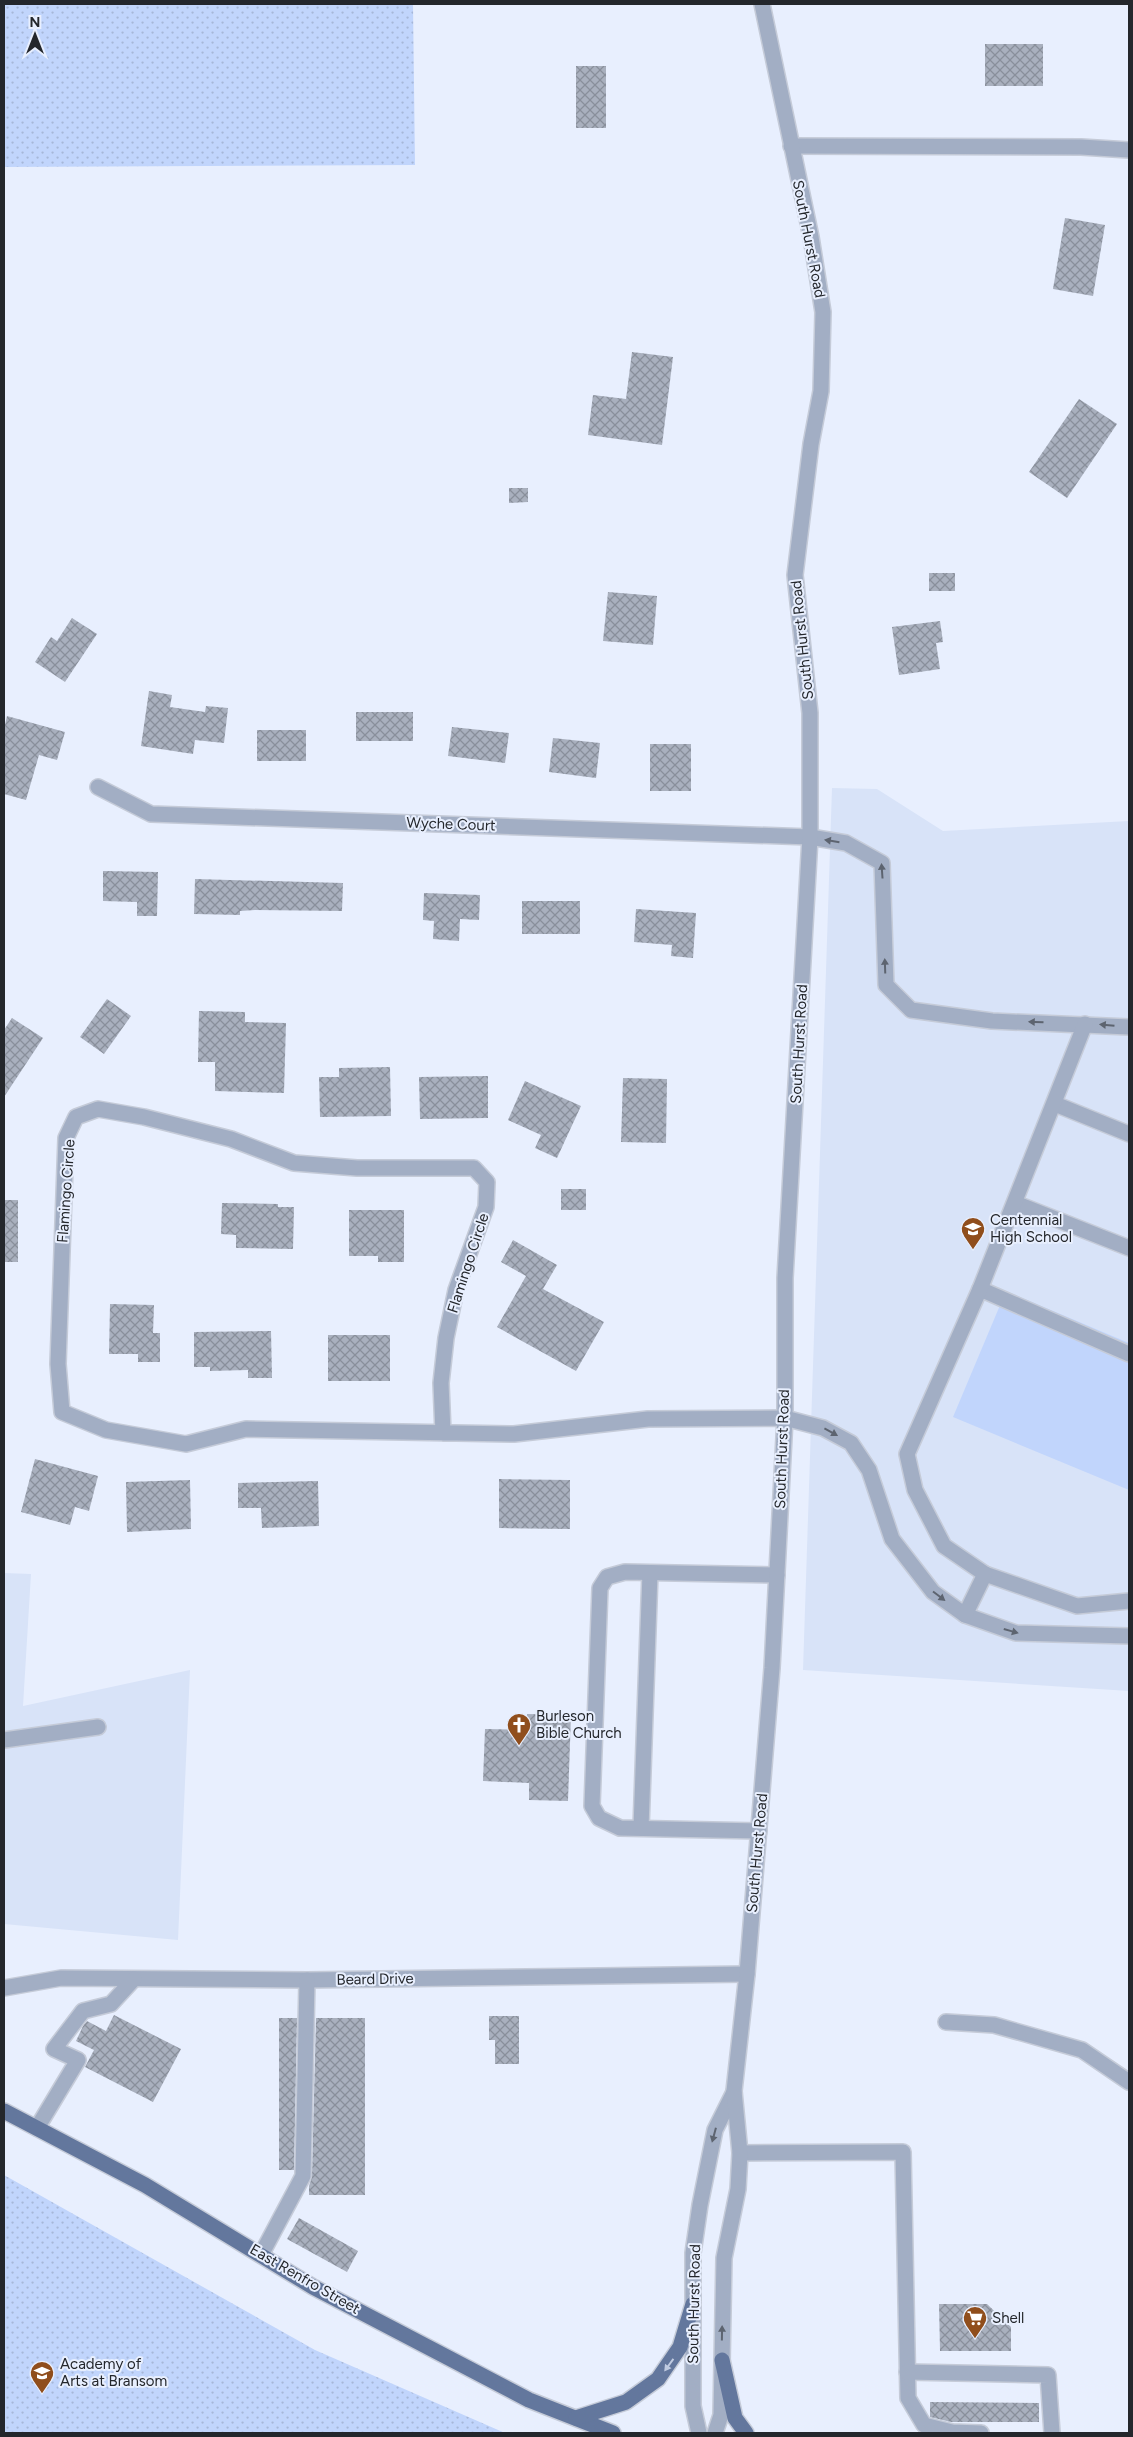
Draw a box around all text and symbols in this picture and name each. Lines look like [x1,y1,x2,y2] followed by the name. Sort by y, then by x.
[10,10,60,60] north arrow
[30,14,40,31] text: N
[789,179,829,299] street label: South Hurst Road
[787,580,817,700] street label: South Hurst Road
[406,813,496,835] street label: Wyche Court
[824,836,840,844] one-way arrow
[878,863,886,879] one-way arrow
[881,958,889,974] one-way arrow
[787,984,811,1104] street label: South Hurst Road
[1028,1018,1044,1026] one-way arrow
[1099,1021,1115,1029] one-way arrow
[53,1139,79,1243] street label: Flamingo Circle
[443,1211,493,1315] street label: Flamingo Circle
[990,1211,1072,1246] place label: Centennial High School
[960,1216,986,1250] school or university icon: Centennial High School
[771,1389,793,1509] street label: South Hurst Road
[825,1428,838,1437] one-way arrow
[932,1591,945,1601] one-way arrow
[1004,1627,1019,1635] one-way arrow
[536,1707,622,1742] place label: Burleson Bible Church
[506,1712,532,1746] church icon: Burleson Bible Church
[743,1793,771,1913] street label: South Hurst Road
[336,1969,414,1989] street label: Beard Drive
[710,2128,718,2143] one-way arrow
[247,2240,363,2318] street label: East Renfro Street
[684,2244,704,2364] street label: South Hurst Road
[962,2305,988,2339] supermarket icon: Shell
[992,2309,1024,2327] place label: Shell
[719,2325,727,2341] one-way arrow
[60,2355,167,2390] place label: Academy of Arts at Bransom
[664,2358,674,2372] one-way arrow
[29,2360,55,2394] school or university icon: Academy of Arts at Bransom

